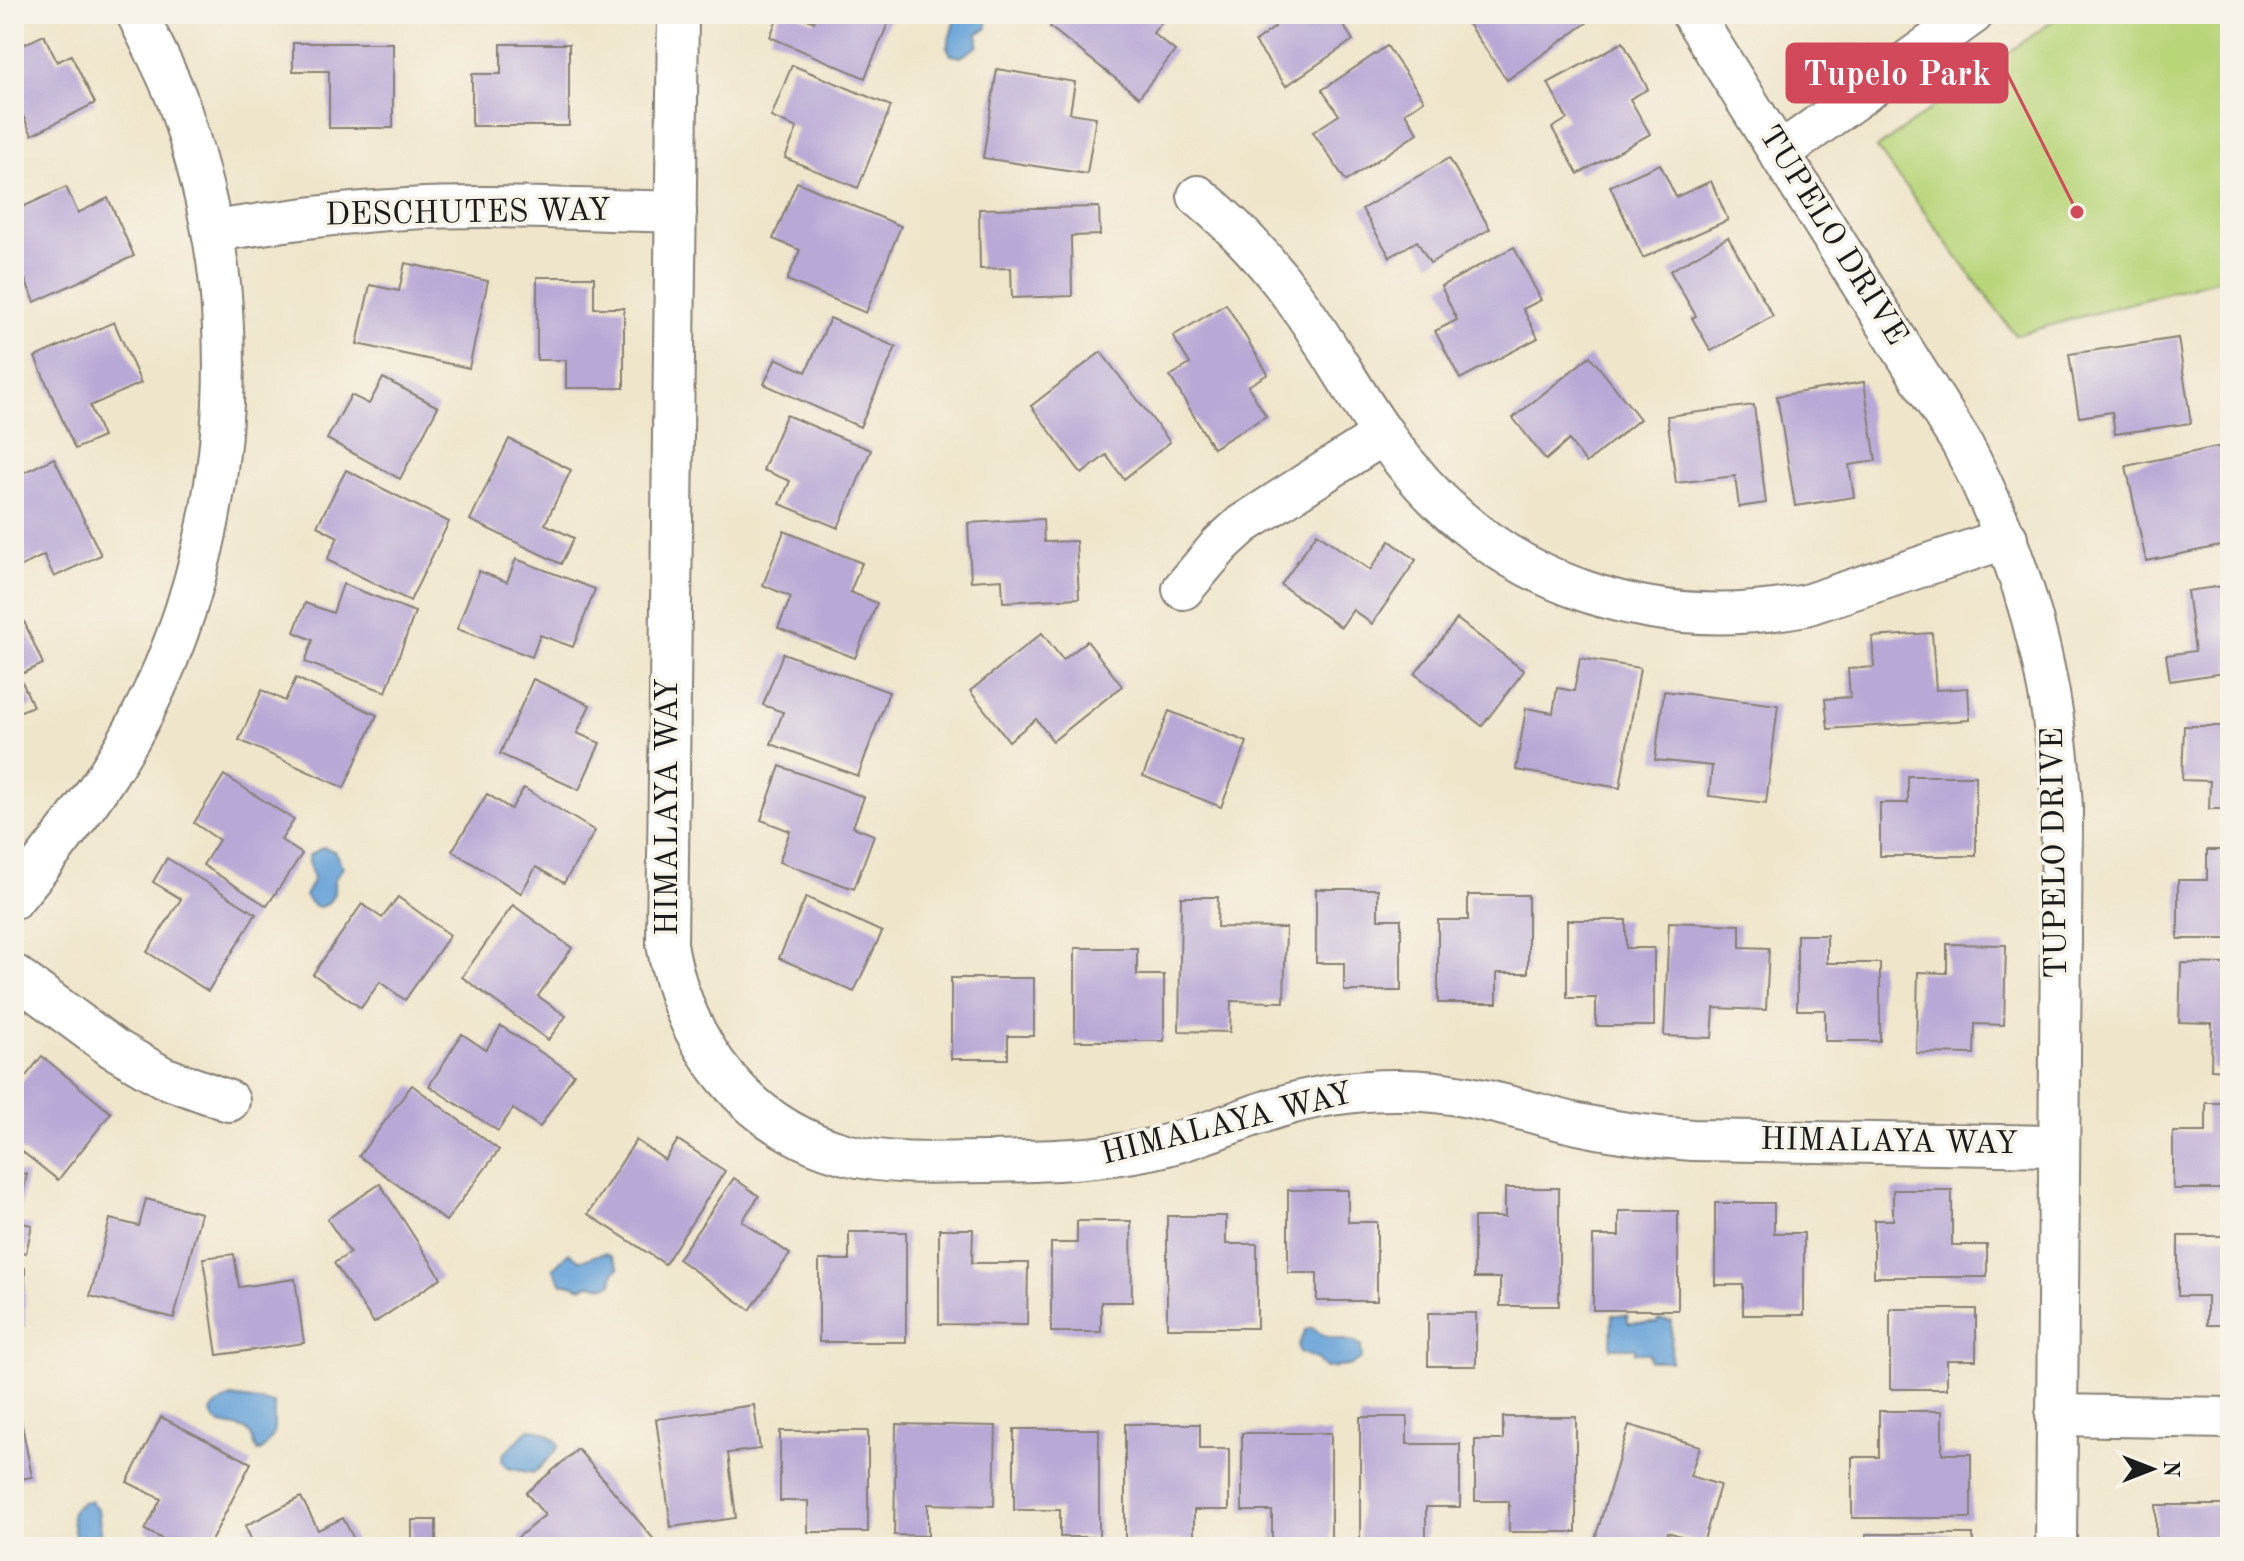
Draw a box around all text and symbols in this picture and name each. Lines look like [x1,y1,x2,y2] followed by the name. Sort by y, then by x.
[1787,44,2007,102] callout: Tupelo Park
[1803,59,1991,93] text: Tupelo Park
[1752,121,1912,351] street label: TUPELO DRIVE
[325,196,611,232] street label: DESCHUTES WAY
[653,678,685,936] street label: HIMALAYA WAY
[2038,727,2074,979] street label: TUPELO DRIVE
[1098,1078,1356,1172] street label: HIMALAYA WAY
[1760,1125,2018,1161] street label: HIMALAYA WAY
[2112,1429,2192,1509] north arrow
[2159,1461,2181,1478] text: N

